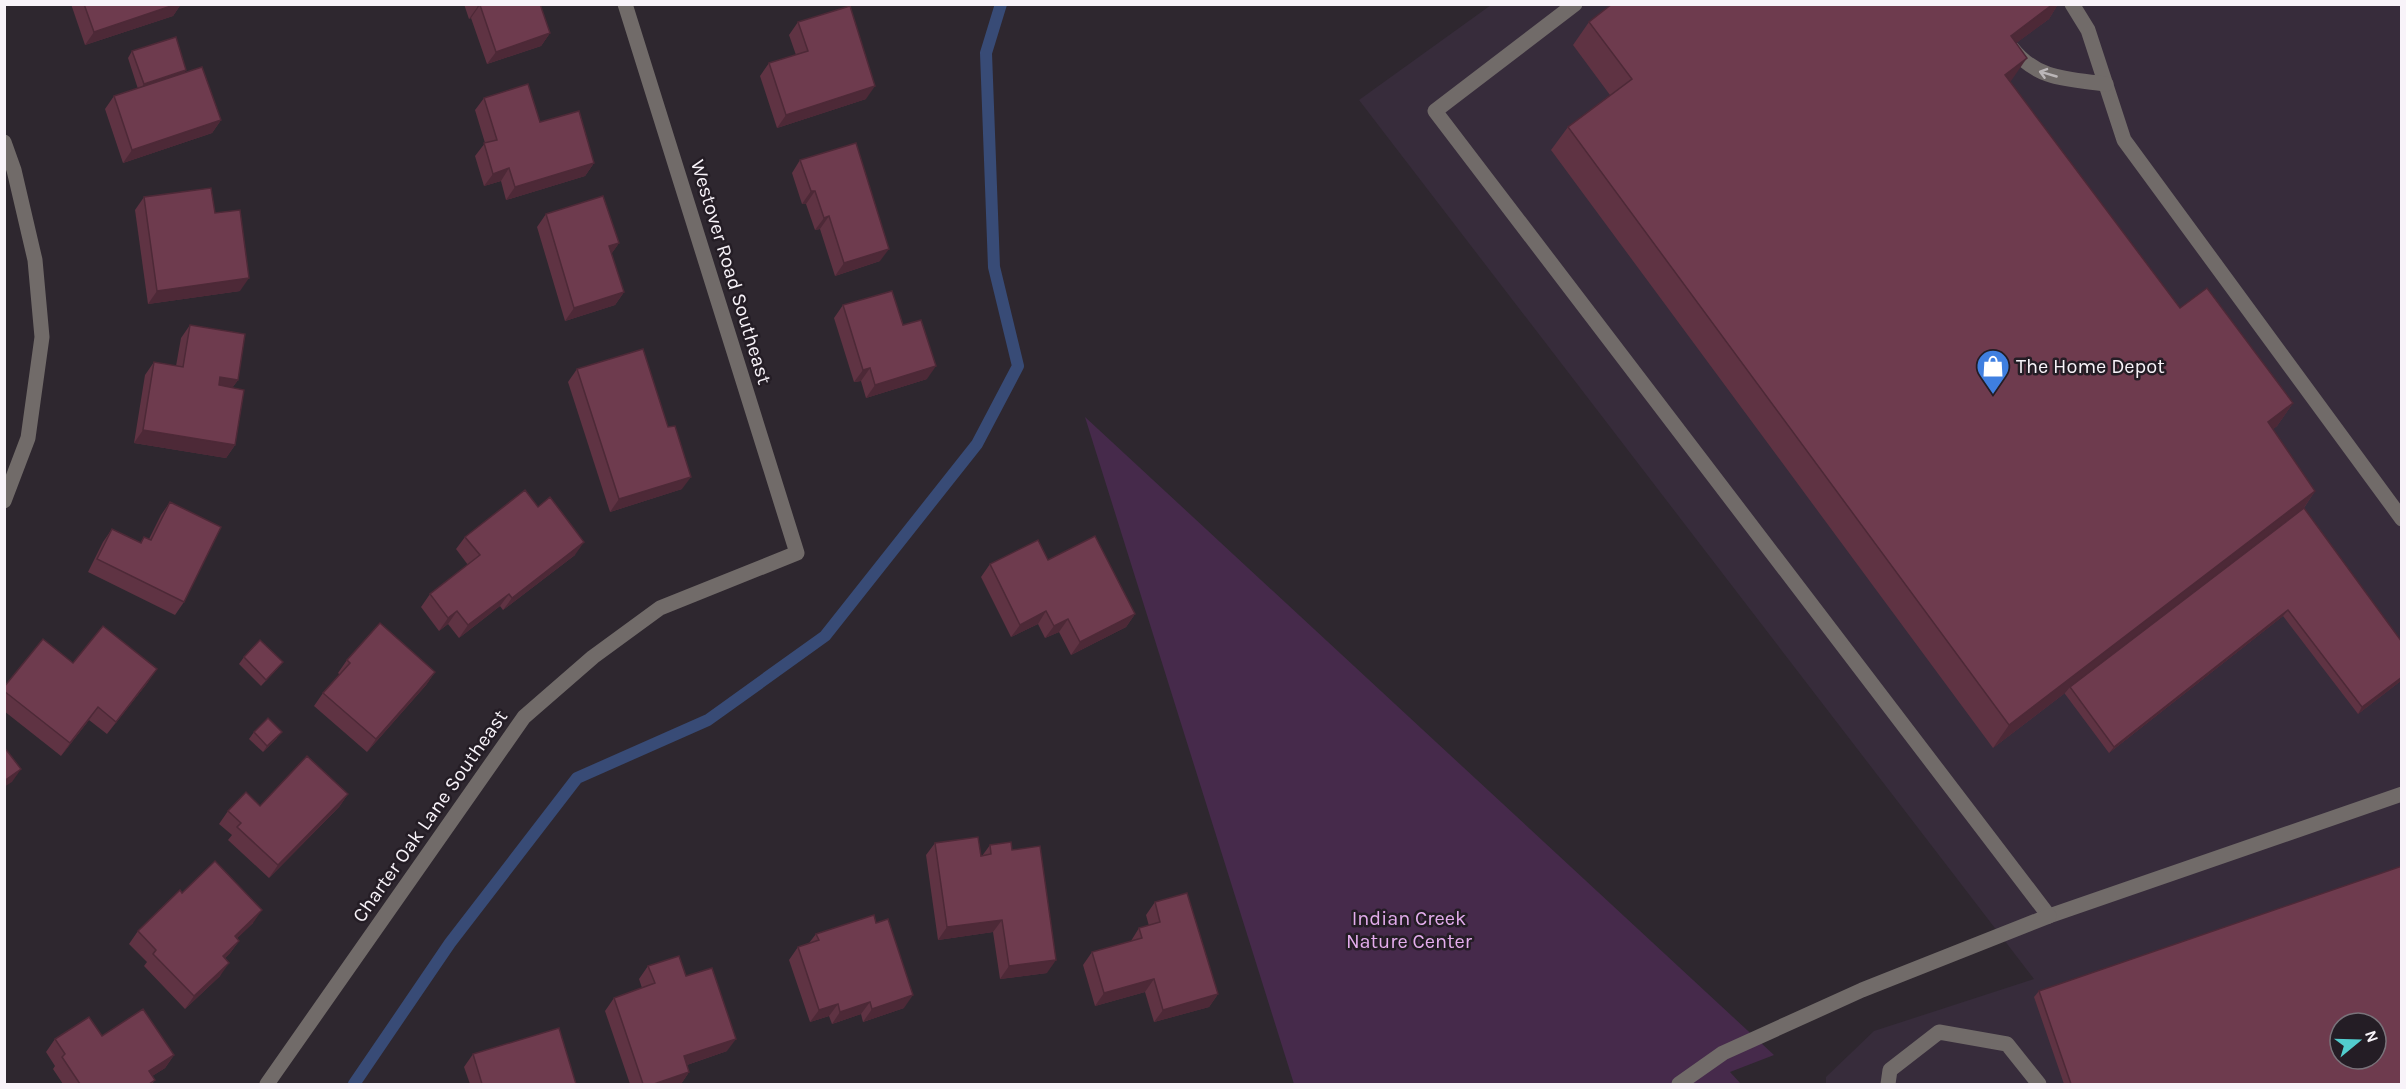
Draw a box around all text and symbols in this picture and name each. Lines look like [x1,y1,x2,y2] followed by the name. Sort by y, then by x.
[2039,68,2058,80] one-way arrow
[686,157,776,388] street label: Westover Road Southeast
[1975,348,2011,395] shop icon: The Home Depot
[2016,355,2165,378] place label: The Home Depot
[348,705,512,927] street label: Charter Oak Lane Southeast
[1346,907,1473,953] park label: Indian Creek Nature Center
[2328,1011,2388,1071] north arrow
[2361,1028,2383,1045] text: N

